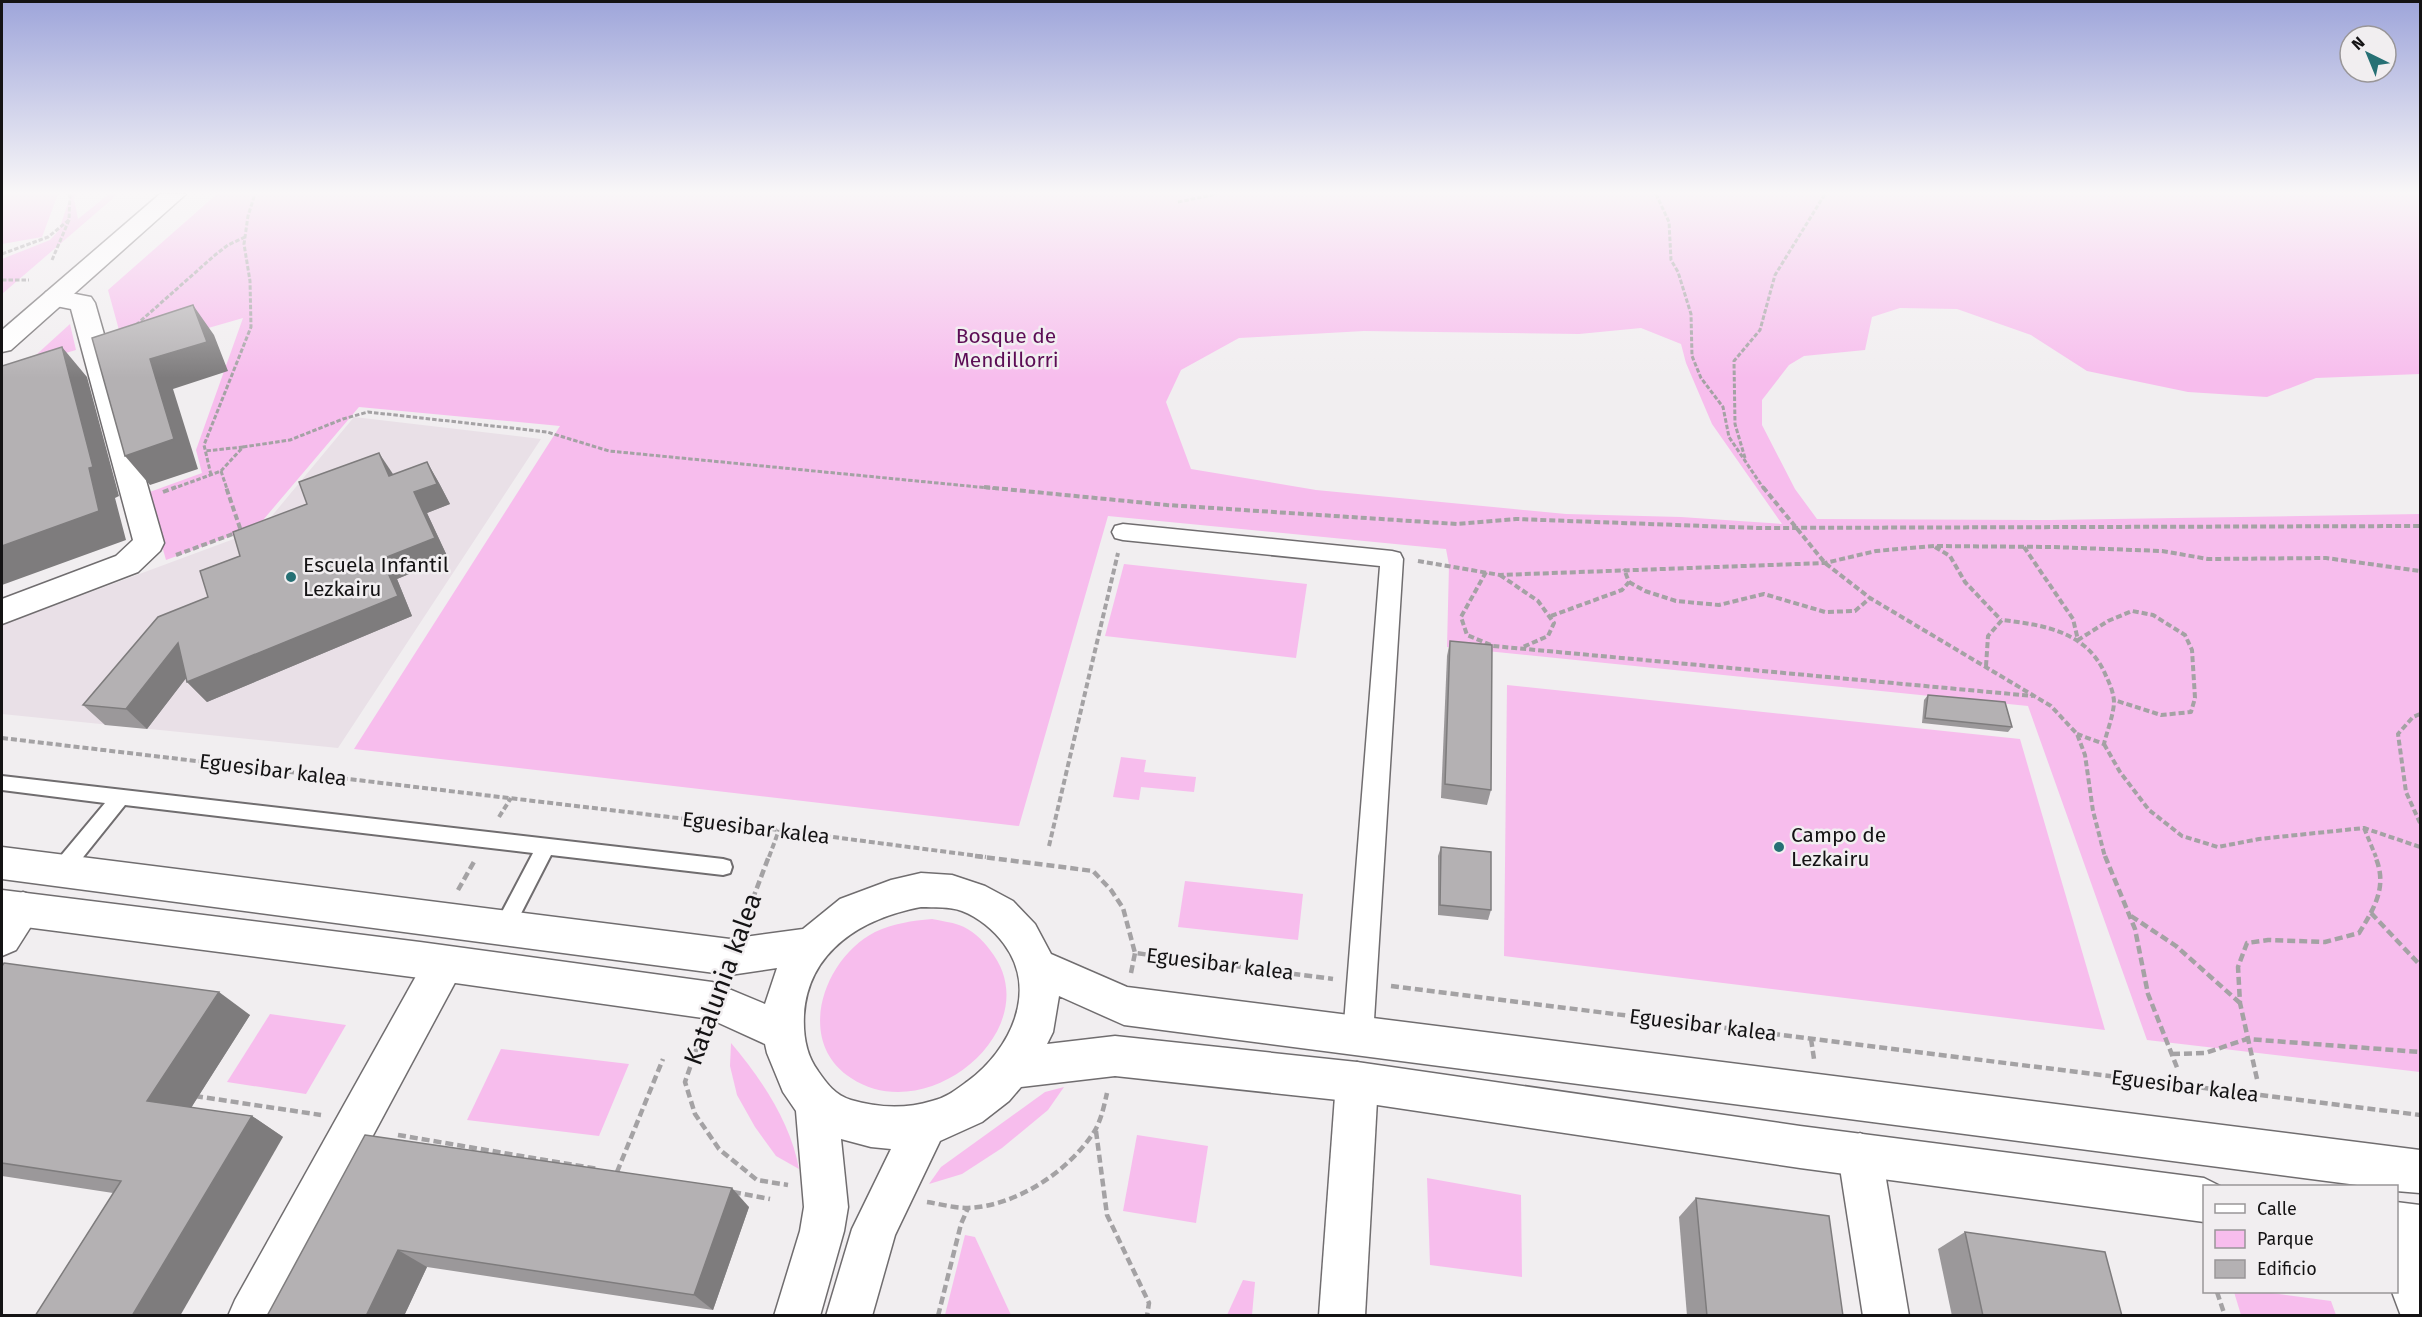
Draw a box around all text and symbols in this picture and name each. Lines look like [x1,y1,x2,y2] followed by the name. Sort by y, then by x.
[2338,24,2398,84] north arrow
[2348,33,2368,54] text: N
[953,323,1059,373] park label: Bosque de Mendillorri
[303,552,449,602] place label: Escuela Infantil Lezkairu
[284,570,298,584] marker: Escuela Infantil Lezkairu
[198,748,348,792] street label: Eguesibar kalea
[681,806,831,850] street label: Eguesibar kalea
[1791,822,1886,872] place label: Campo de Lezkairu
[1772,840,1786,854] marker: Campo de Lezkairu
[677,889,769,1069] street label: Katalunia kalea
[1145,942,1295,986] street label: Eguesibar kalea
[1628,1003,1778,1047] street label: Eguesibar kalea
[2110,1064,2260,1108] street label: Eguesibar kalea
[2203,1185,2398,1293] legend
[2257,1198,2297,1220] text: Calle
[2257,1228,2314,1250] text: Parque
[2257,1258,2317,1280] text: Edificio

